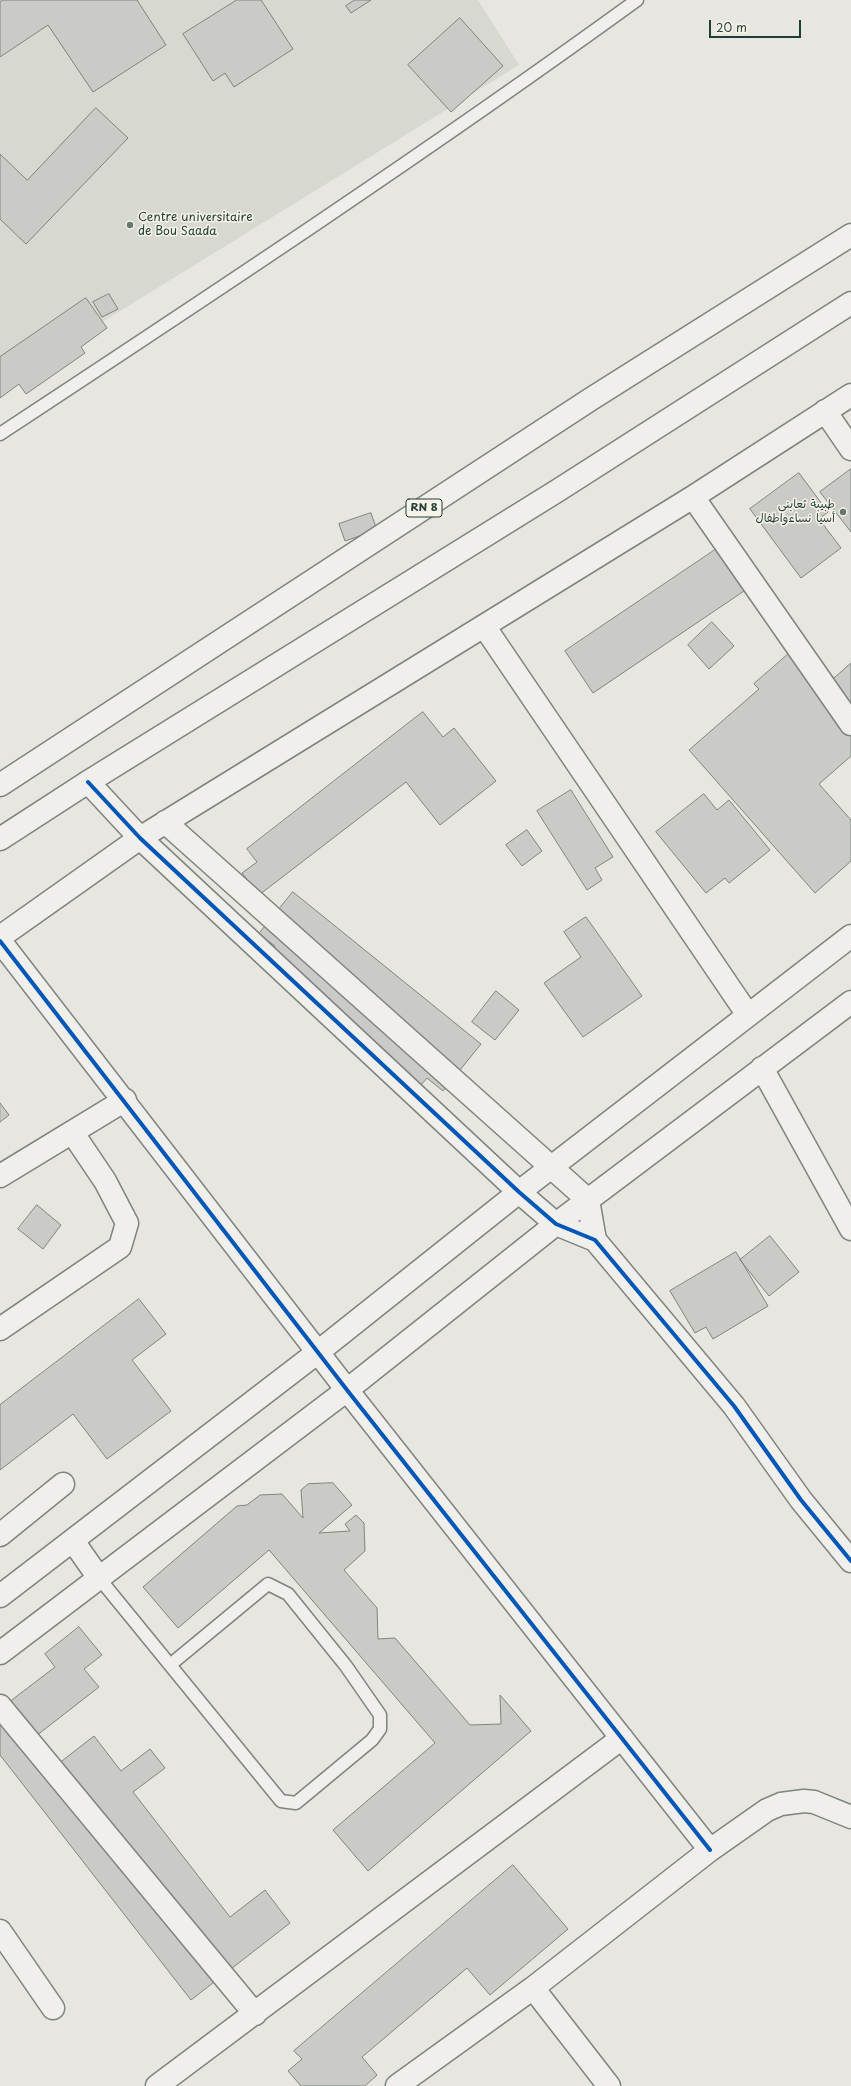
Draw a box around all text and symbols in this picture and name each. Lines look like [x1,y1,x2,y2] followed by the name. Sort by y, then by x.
[711,12,803,38] scale bar
[716,18,747,36] text: 20 m
[138,211,253,239] place label: Centre universitaire de Bou Saada
[125,220,135,230] marker: Centre universitaire de Bou Saada
[755,498,835,526] place label: طبيبة ثعابني أسيا نساءواطفال
[406,499,442,517] road number: RN 8
[838,507,848,517] marker: طبيبة ثعابني أسيا نساءواطفال

